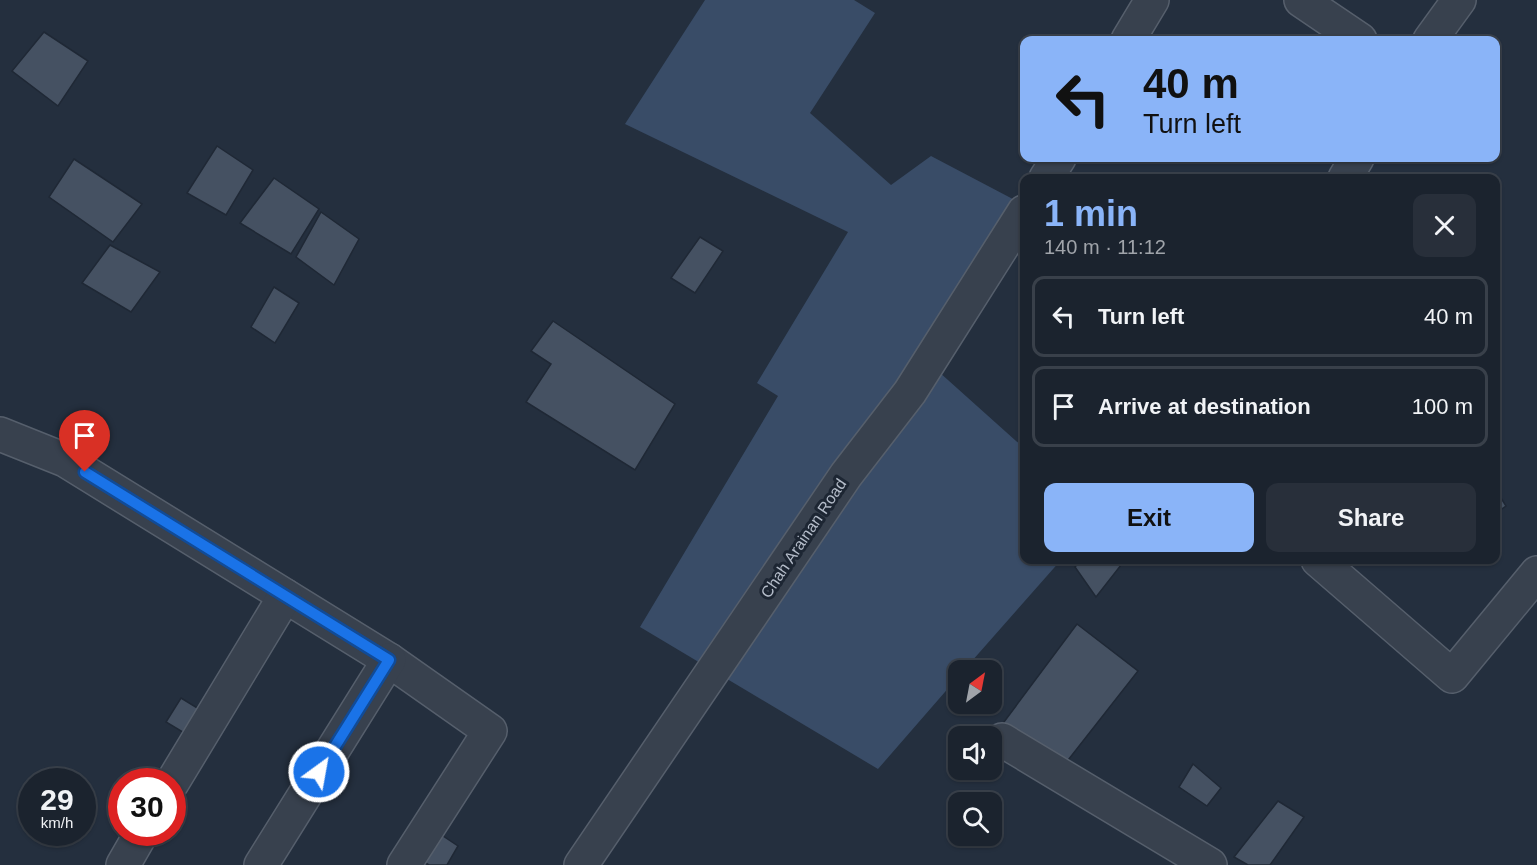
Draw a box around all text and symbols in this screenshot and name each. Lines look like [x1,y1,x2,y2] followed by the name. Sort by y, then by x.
[1044,60,1122,138] icon: left
[1143,60,1239,107] text: 40 m
[1143,109,1241,139] text: Turn left
[1044,193,1138,234] text: 1 min
[1413,194,1476,257] button: close
[1044,236,1166,258] text: 140 m · 11:12
[1047,300,1080,333] icon: left
[1098,304,1184,329] text: Turn left
[1424,304,1473,329] text: 40 m
[1047,390,1080,423] icon: arrive
[1098,394,1311,419] text: Arrive at destination
[1412,394,1473,419] text: 100 m
[59,410,110,472] pin
[68,419,101,452] icon: arrive
[757,476,850,601] street label: Chah Arainan Road
[1044,483,1254,552] button: Exit
[1266,483,1476,552] button: Share
[948,660,1002,714] north arrow
[948,660,1002,846] map controls
[948,726,1002,780] button: sound
[287,740,351,804] position arrow
[108,768,186,846] speed limit sign: 30
[40,783,74,816] text: 29
[948,792,1002,846] button: search
[41,814,73,831] text: km/h

